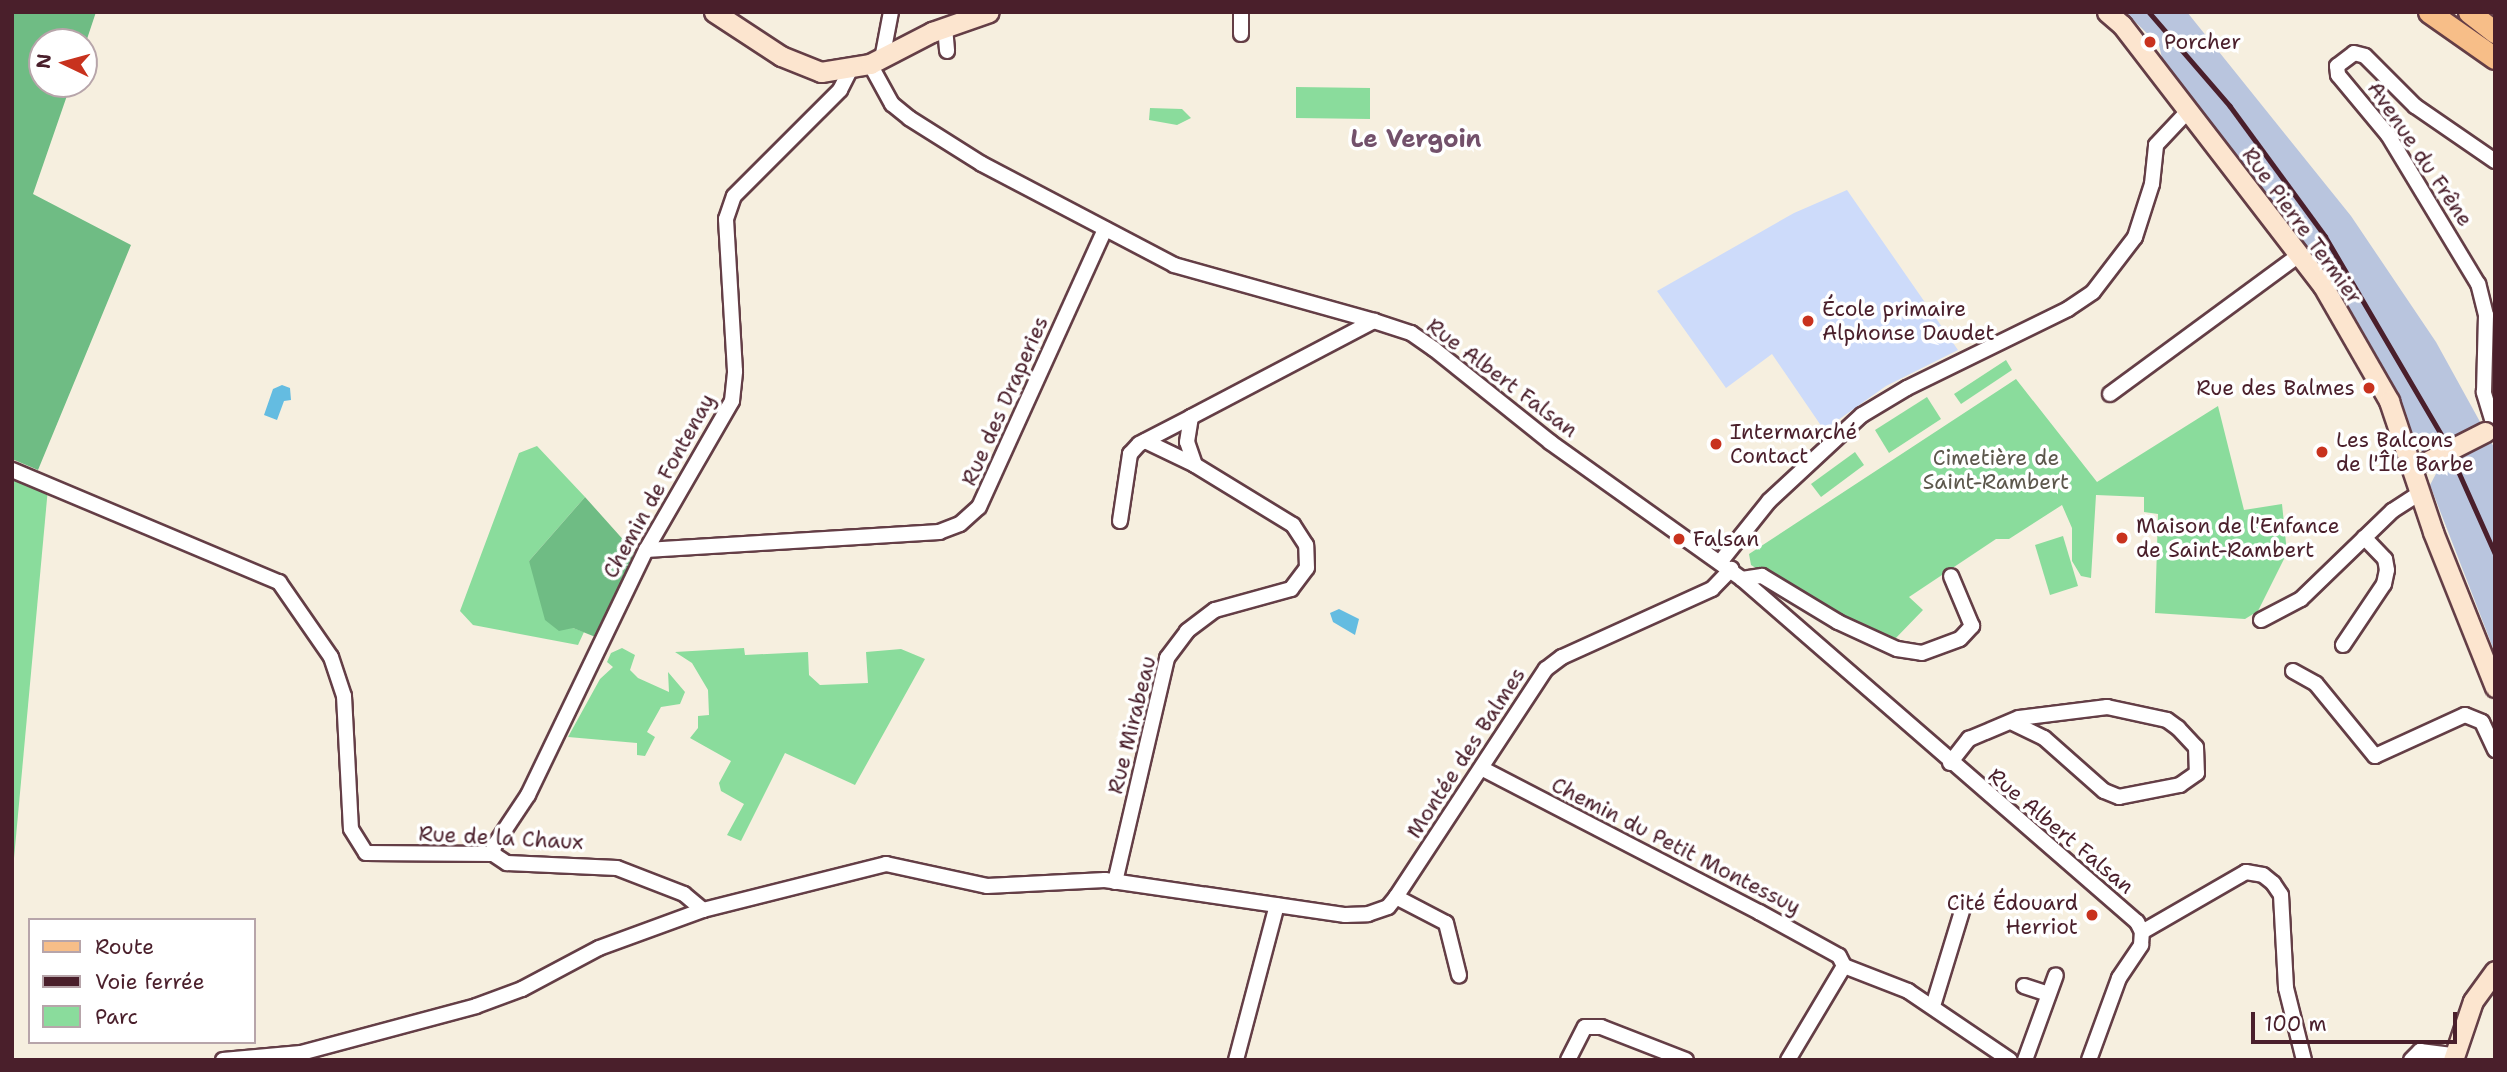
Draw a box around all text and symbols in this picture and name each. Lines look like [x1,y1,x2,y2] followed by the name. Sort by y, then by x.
[28,28,98,98] north arrow
[2164,29,2241,55] place label: Porcher
[2142,34,2158,50] marker: Porcher
[30,53,57,70] text: N
[2362,77,2478,231] street label: Avenue du Frêne
[1350,126,1482,154] district label: Le Vergoin
[2237,143,2367,309] street label: Rue Pierre Termier
[1822,296,1995,346] place label: École primaire Alphonse Daudet
[956,312,1054,490] street label: Rue des Draperies
[1422,313,1582,443] street label: Rue Albert Falsan
[1800,313,1816,329] marker: École primaire Alphonse Daudet
[2196,375,2355,401] place label: Rue des Balmes
[2361,380,2377,396] marker: Rue des Balmes
[598,389,720,583] street label: Chemin de Fontenay
[1730,419,1857,469] place label: Intermarché Contact
[2336,427,2474,477] place label: Les Balcons de l'Île Barbe
[1708,436,1724,452] marker: Intermarché Contact
[2314,444,2330,460] marker: Les Balcons de l'Île Barbe
[1923,445,2069,495] park label: Cimetière de Saint-Rambert
[2136,513,2340,563] place label: Maison de l'Enfance de Saint-Rambert
[1693,526,1759,552] place label: Falsan
[2114,530,2130,546] marker: Maison de l'Enfance de Saint-Rambert
[1671,531,1687,547] marker: Falsan
[1103,653,1161,797] street label: Rue Mirabeau
[1401,663,1531,843] street label: Montée des Balmes
[1983,763,2139,899] street label: Rue Albert Falsan
[1547,772,1805,920] street label: Chemin du Petit Montessuy
[418,821,584,855] street label: Rue de la Chaux
[1947,890,2078,940] place label: Cité Édouard Herriot
[2084,907,2100,923] marker: Cité Édouard Herriot
[28,918,256,1044] legend
[95,933,154,961] text: Route
[95,968,205,996] text: Voie ferrée
[2255,998,2462,1042] scale bar
[95,1003,138,1031] text: Parc
[2264,1010,2327,1038] text: 100 m

